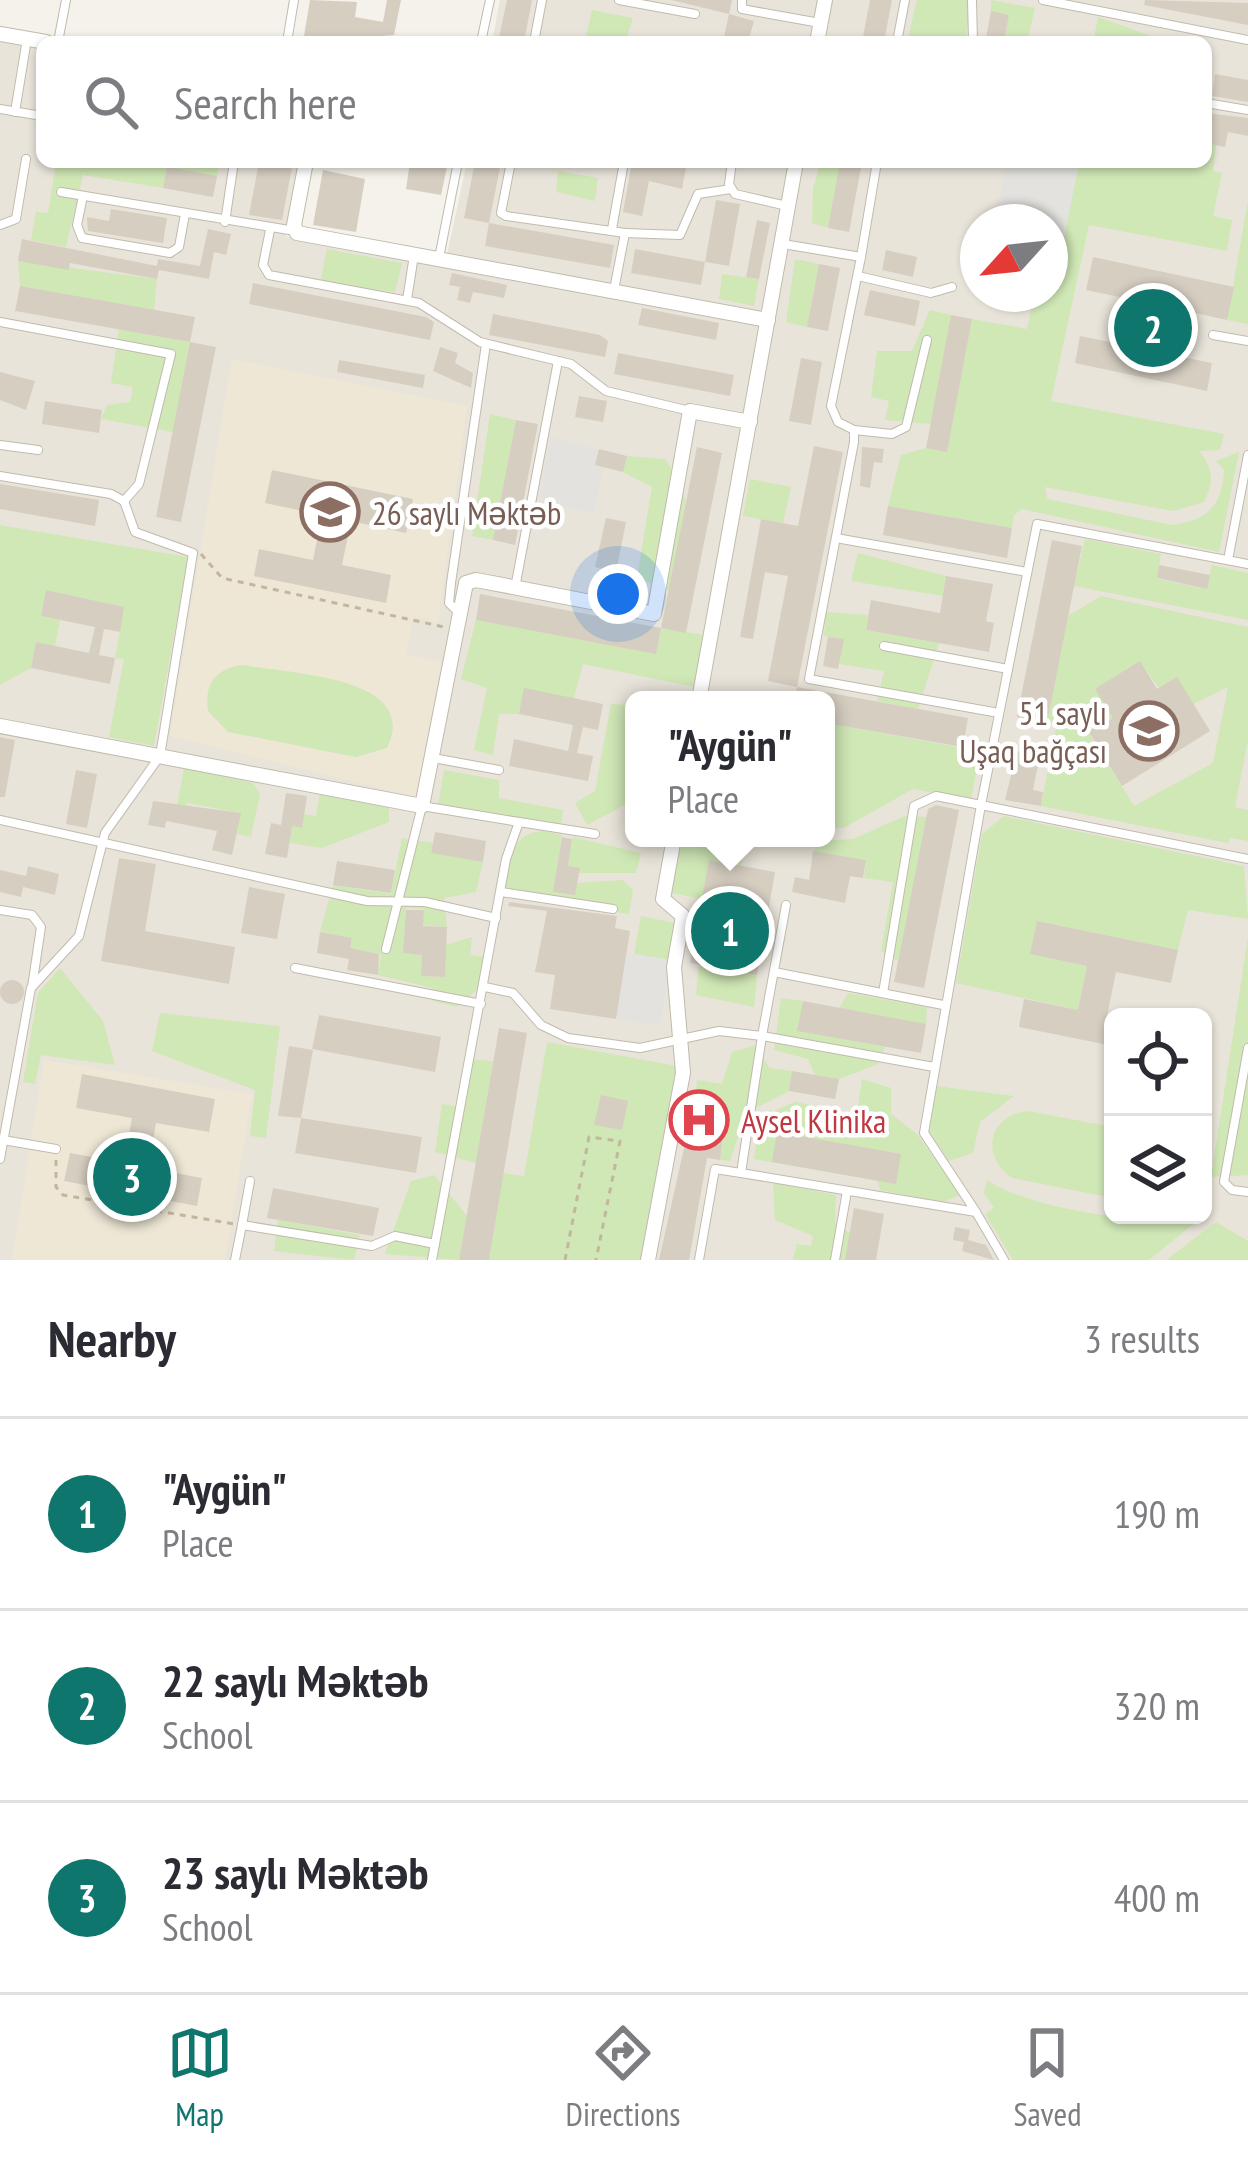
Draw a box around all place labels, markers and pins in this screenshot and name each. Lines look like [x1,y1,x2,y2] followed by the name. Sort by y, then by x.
[1114,283,1192,373] pin: 2
[299,481,361,543] school or university icon: 26 saylı Məktəb
[372,491,561,534] place label: 26 saylı Məktəb
[959,691,1107,772] place label: 51 saylı Uşaq bağçası
[1118,700,1180,762] school or university icon: 51 saylı Uşaq bağçası
[691,886,769,976] pin: 1
[668,1089,730,1151] hospital icon: Aysel Klinika
[741,1099,886,1142] place label: Aysel Klinika
[93,1132,171,1222] pin: 3

